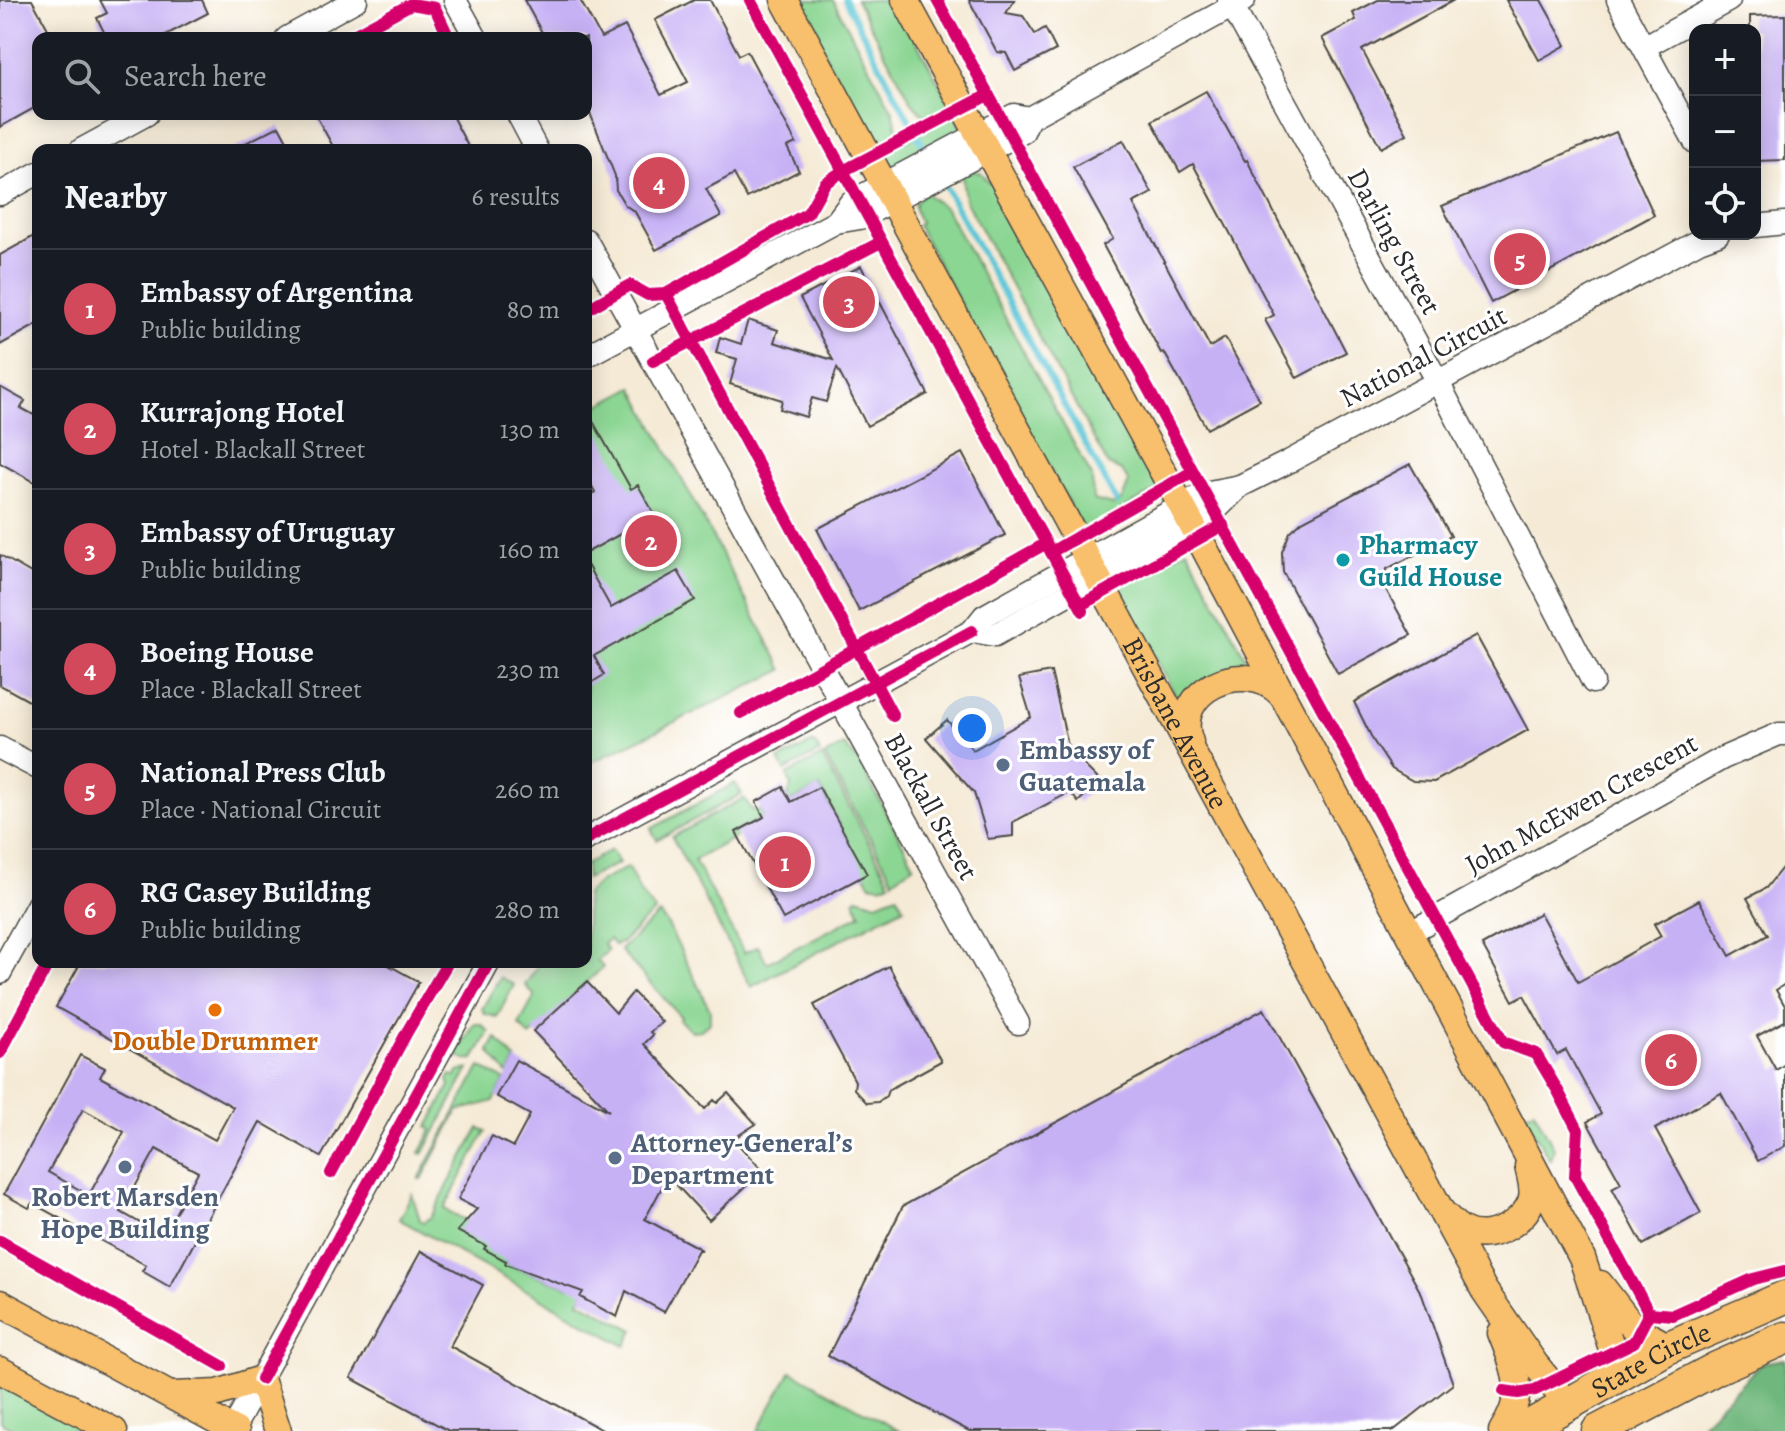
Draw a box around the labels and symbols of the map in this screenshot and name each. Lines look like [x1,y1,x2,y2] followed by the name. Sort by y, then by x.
[633,153,685,213] pin: 4
[1338,161,1450,322] street label: Darling Street
[1494,229,1546,289] pin: 5
[823,272,875,332] pin: 3
[1333,297,1514,417] street label: National Circuit
[625,511,677,571] pin: 2
[1359,526,1502,596] place label: Pharmacy Guild House
[1334,551,1352,569] marker: Pharmacy Guild House
[1113,630,1237,816] street label: Brisbane Avenue
[952,708,992,748] your location
[1458,724,1704,884] street label: John McEwen Crescent
[875,726,987,887] street label: Blackall Street
[1019,731,1155,801] place label: Embassy of Guatemala
[994,756,1012,774] marker: Embassy of Guatemala
[759,832,811,892] pin: 1
[206,1001,224,1019] marker: Double Drummer
[112,1022,319,1060] place label: Double Drummer
[1645,1030,1697,1090] pin: 6
[630,1124,853,1194] place label: Attorney-General’s Department
[606,1149,624,1167] marker: Attorney-General’s Department
[116,1158,134,1176] marker: Robert Marsden Hope Building
[31,1178,219,1248] place label: Robert Marsden Hope Building
[1584,1313,1717,1408] street label: State Circle

